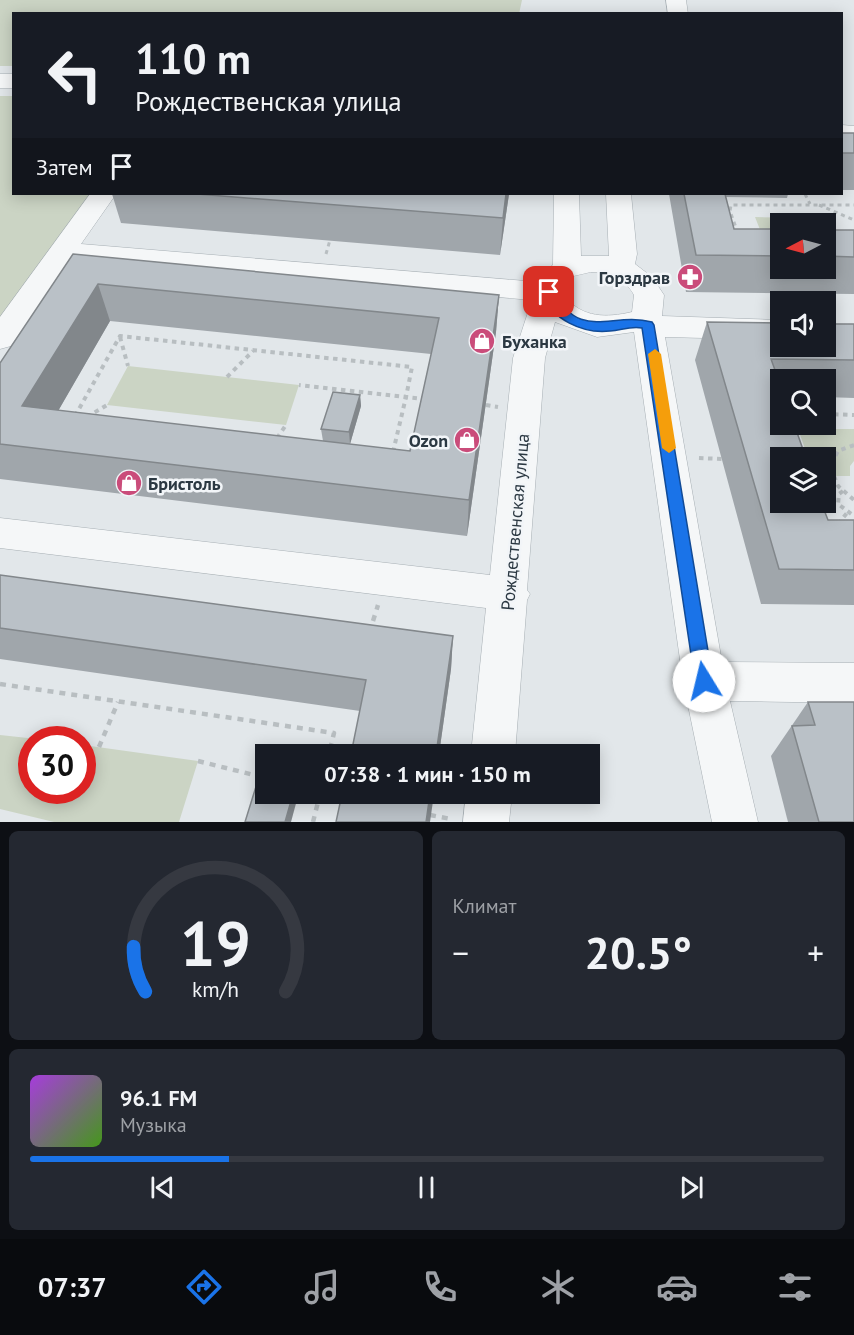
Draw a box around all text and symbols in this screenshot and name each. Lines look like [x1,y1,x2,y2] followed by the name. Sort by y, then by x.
[135,31,251,86] text: 110 m
[36,36,114,114] icon: left
[135,84,402,118] text: Рождественская улица
[105,150,138,183] icon: arrive
[36,153,93,181] text: Затем
[770,213,836,279] north arrow
[770,213,836,513] map controls
[675,262,705,292] pharmacy icon: Горздрав
[523,266,574,317] pin
[599,266,670,289] place label: Горздрав
[532,275,565,308] icon: arrive
[770,291,836,357] button: sound
[467,326,497,356] shop icon: Буханка
[502,330,567,353] place label: Буханка
[770,369,836,435] button: search
[452,425,482,455] shop icon: Ozon
[409,429,448,452] place label: Ozon
[496,432,534,612] street label: Рождественская улица
[770,447,836,513] button: layers
[114,468,144,498] shop icon: Бристоль
[148,472,221,495] place label: Бристоль
[672,649,736,713] position arrow
[18,726,96,804] speed limit sign: 30
[324,760,531,788] text: 07:38 · 1 мин · 150 m
[453,893,516,919] text: Климат
[180,902,251,983] text: 19
[585,923,692,981] text: 20.5°
[453,931,469,974] text: −
[807,931,824,974] text: +
[192,976,239,1004] text: km/h
[120,1084,197,1112] text: 96.1 FM
[120,1112,187,1138] text: Музыка
[146,1171,179,1204] icon: previous
[410,1171,443,1204] icon: pause
[675,1171,708,1204] icon: next
[183,1266,225,1308] icon: directions
[301,1266,343,1308] icon: music
[419,1266,461,1308] icon: phone
[537,1266,579,1308] icon: climate
[656,1266,698,1308] icon: car
[774,1266,816,1308] icon: filters
[38,1270,107,1304] text: 07:37

